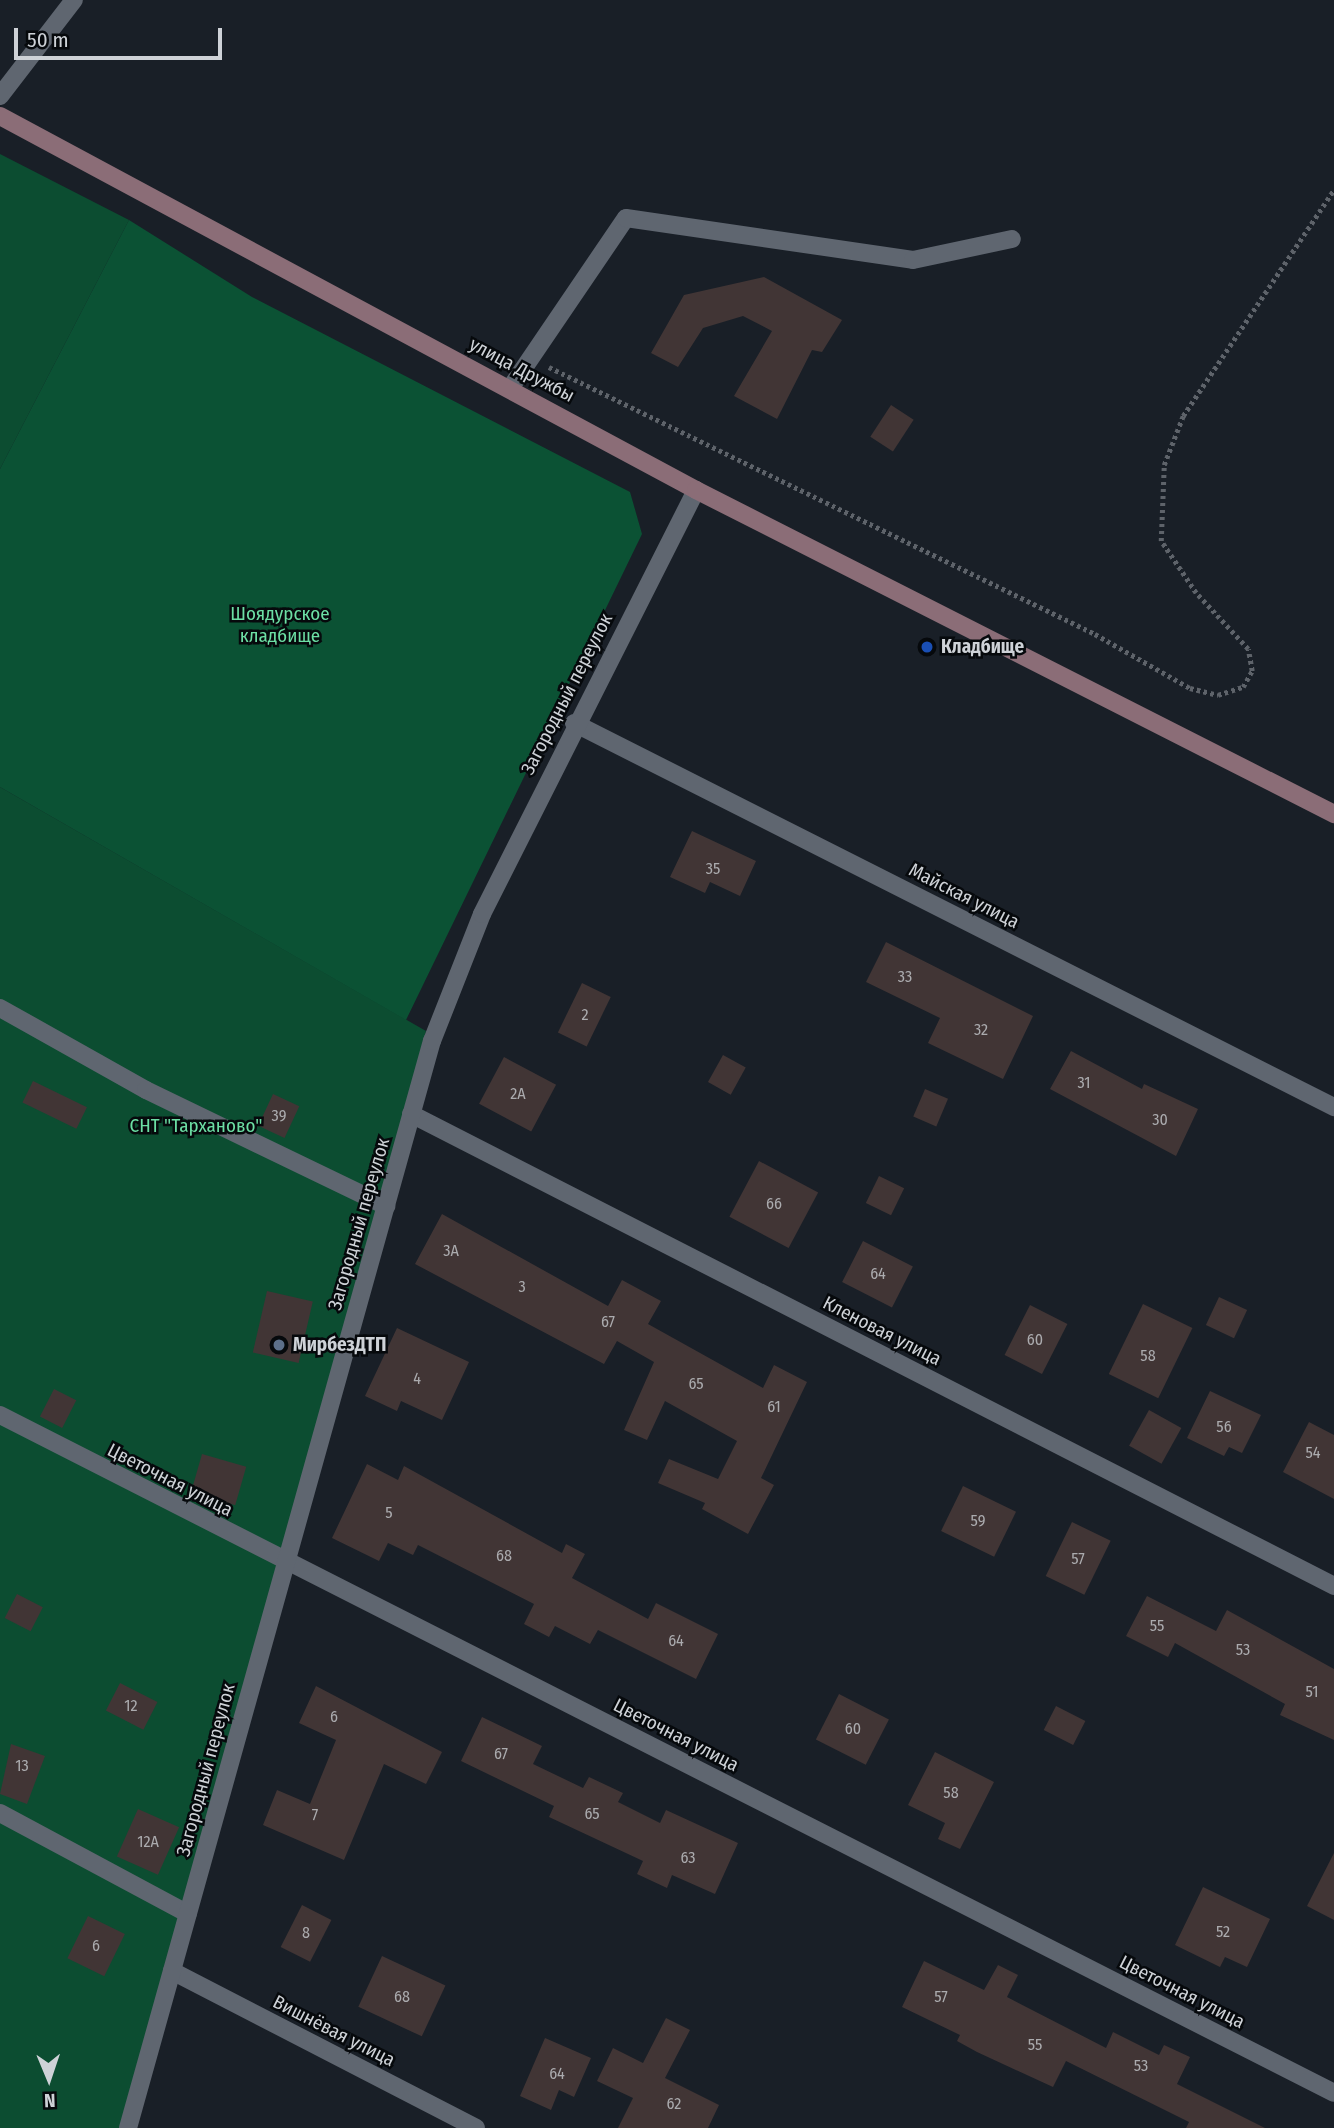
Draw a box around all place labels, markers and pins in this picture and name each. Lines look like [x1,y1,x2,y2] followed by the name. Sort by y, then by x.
[941,636,1024,658] place label: Кладбище
[919,639,935,655] marker: Кладбище
[293,1334,386,1356] place label: МирбезДТП
[271,1337,287,1353] marker: МирбезДТП

